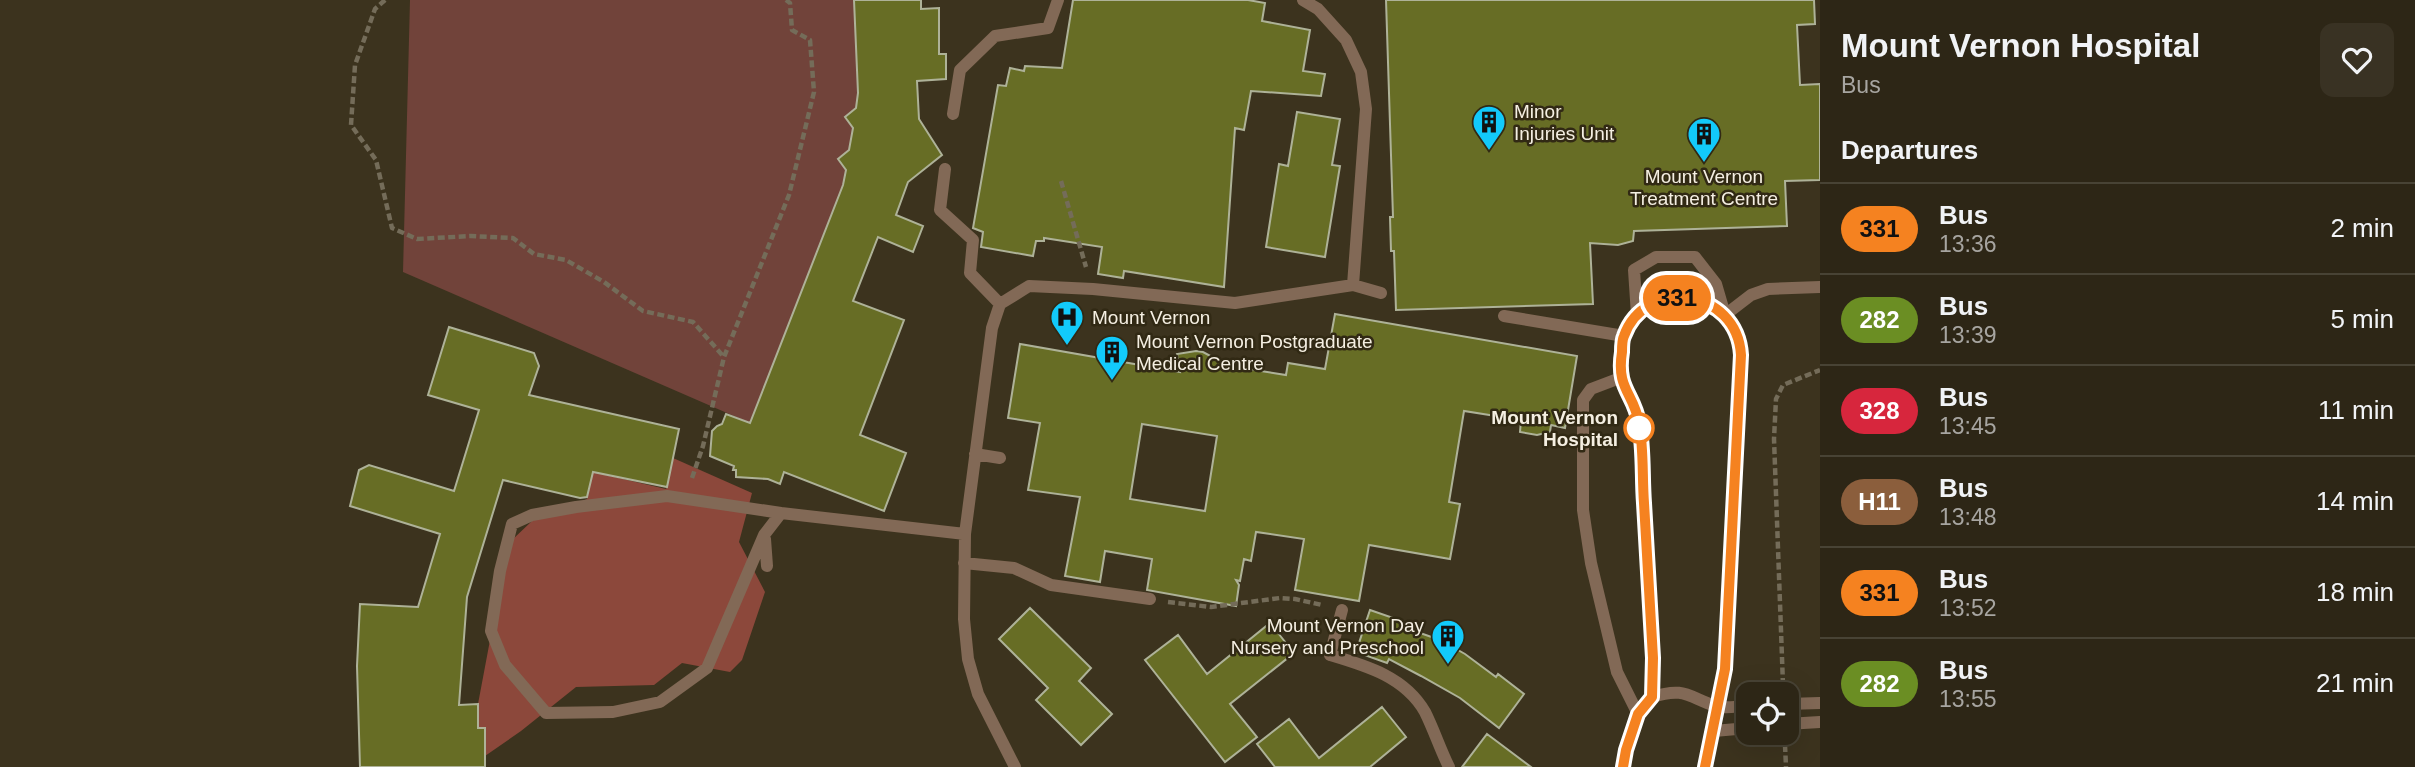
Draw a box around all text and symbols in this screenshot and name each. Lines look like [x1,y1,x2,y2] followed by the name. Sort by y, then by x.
[2320,23,2394,97] button: heart
[1841,27,2200,64] text: Mount Vernon Hospital
[1841,72,1881,98] text: Bus
[1514,101,1615,144] place label: Minor Injuries Unit
[1470,103,1508,152] building icon: Minor Injuries Unit
[1685,115,1723,164] building icon: Mount Vernon Treatment Centre
[1841,135,1978,165] text: Departures
[1630,166,1778,209] place label: Mount Vernon Treatment Centre
[1939,200,1988,230] text: Bus
[2330,213,2394,243] text: 2 min
[1859,215,1900,242] text: 331
[1939,231,1997,257] text: 13:36
[1637,275,1717,321] line badge: 331
[1657,284,1697,311] text: 331
[1939,291,1988,321] text: Bus
[1048,298,1086,347] hospital icon: Mount Vernon
[2330,304,2394,334] text: 5 min
[1859,306,1900,333] text: 282
[1092,307,1210,328] place label: Mount Vernon
[1939,322,1997,348] text: 13:39
[1136,331,1373,374] place label: Mount Vernon Postgraduate Medical Centre
[1093,333,1131,382] building icon: Mount Vernon Postgraduate Medical Centre
[1939,382,1988,412] text: Bus
[2318,395,2394,425] text: 11 min
[1859,397,1900,424] text: 328
[1491,407,1618,450] place label: Mount Vernon Hospital
[1624,413,1654,443] marker: Mount Vernon Hospital
[1939,413,1997,439] text: 13:45
[1939,473,1988,503] text: Bus
[2316,486,2394,516] text: 14 min
[1858,488,1901,515] text: H11
[1939,504,1997,530] text: 13:48
[1939,564,1988,594] text: Bus
[2316,577,2394,607] text: 18 min
[1859,579,1900,606] text: 331
[1939,595,1997,621] text: 13:52
[1231,615,1424,658] place label: Mount Vernon Day Nursery and Preschool
[1429,617,1467,666] building icon: Mount Vernon Day Nursery and Preschool
[1939,655,1988,685] text: Bus
[2316,668,2394,698] text: 21 min
[1859,670,1900,697] text: 282
[1736,682,1799,745] map controls
[1736,682,1799,745] button: locate
[1939,686,1997,712] text: 13:55

